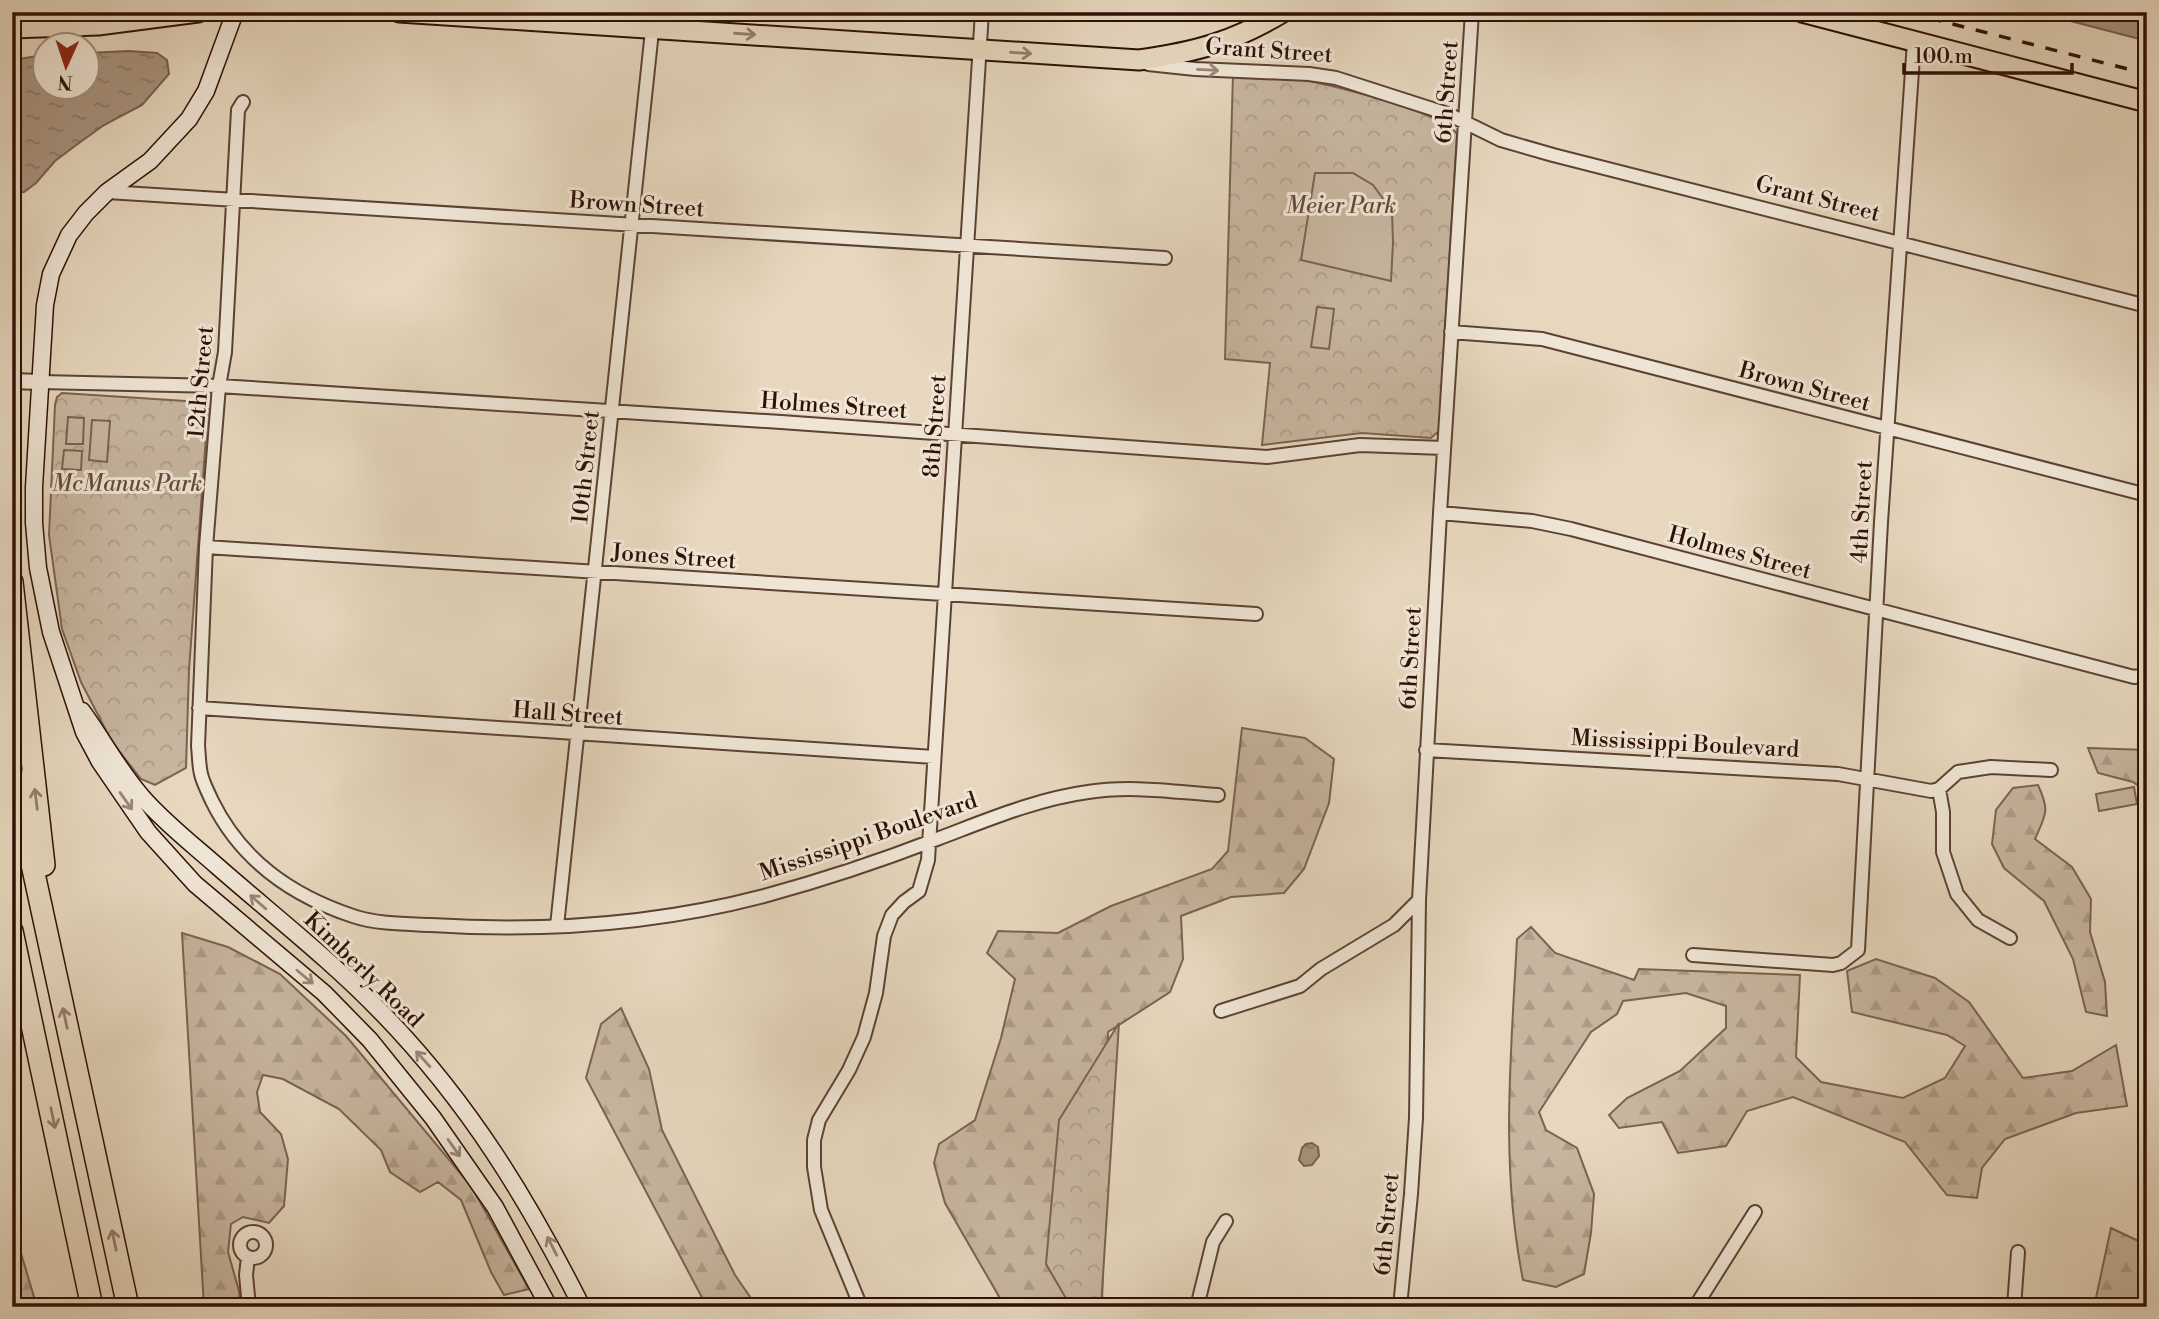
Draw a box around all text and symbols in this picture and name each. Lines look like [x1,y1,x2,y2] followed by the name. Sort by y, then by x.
[733,28,756,41] one-way arrow
[32,32,102,102] north arrow
[1904,32,2072,76] scale bar
[1204,33,1334,69] street label: Grant Street
[1429,40,1465,145] street label: 6th Street
[1914,44,1973,70] text: 100 m
[1009,47,1032,60] one-way arrow
[1196,64,1219,77] one-way arrow
[57,70,73,94] text: N
[1753,170,1883,228] street label: Grant Street
[568,186,705,224] street label: Brown Street
[1286,192,1396,220] park label: Meier Park
[182,325,220,440] street label: 12th Street
[1735,356,1874,418] street label: Brown Street
[917,374,953,479] street label: 8th Street
[760,387,908,425] street label: Holmes Street
[566,409,606,525] street label: 10th Street
[1845,460,1879,564] street label: 4th Street
[52,470,202,498] park label: McManus Park
[1665,520,1814,586] street label: Holmes Street
[609,539,737,575] street label: Jones Street
[1394,606,1428,710] street label: 6th Street
[512,696,624,732] street label: Hall Street
[1570,724,1800,764] street label: Mississippi Boulevard
[756,786,981,887] street label: Mississippi Boulevard
[30,788,43,811] one-way arrow
[119,791,133,810] one-way arrow
[250,894,268,910] one-way arrow
[298,906,429,1034] street label: Kimberly Road
[295,969,313,985] one-way arrow
[58,1007,71,1030] one-way arrow
[415,1050,431,1068] one-way arrow
[47,1106,61,1129] one-way arrow
[447,1138,461,1157] one-way arrow
[1369,1171,1405,1277] street label: 6th Street
[106,1229,120,1252] one-way arrow
[544,1236,558,1257] one-way arrow

